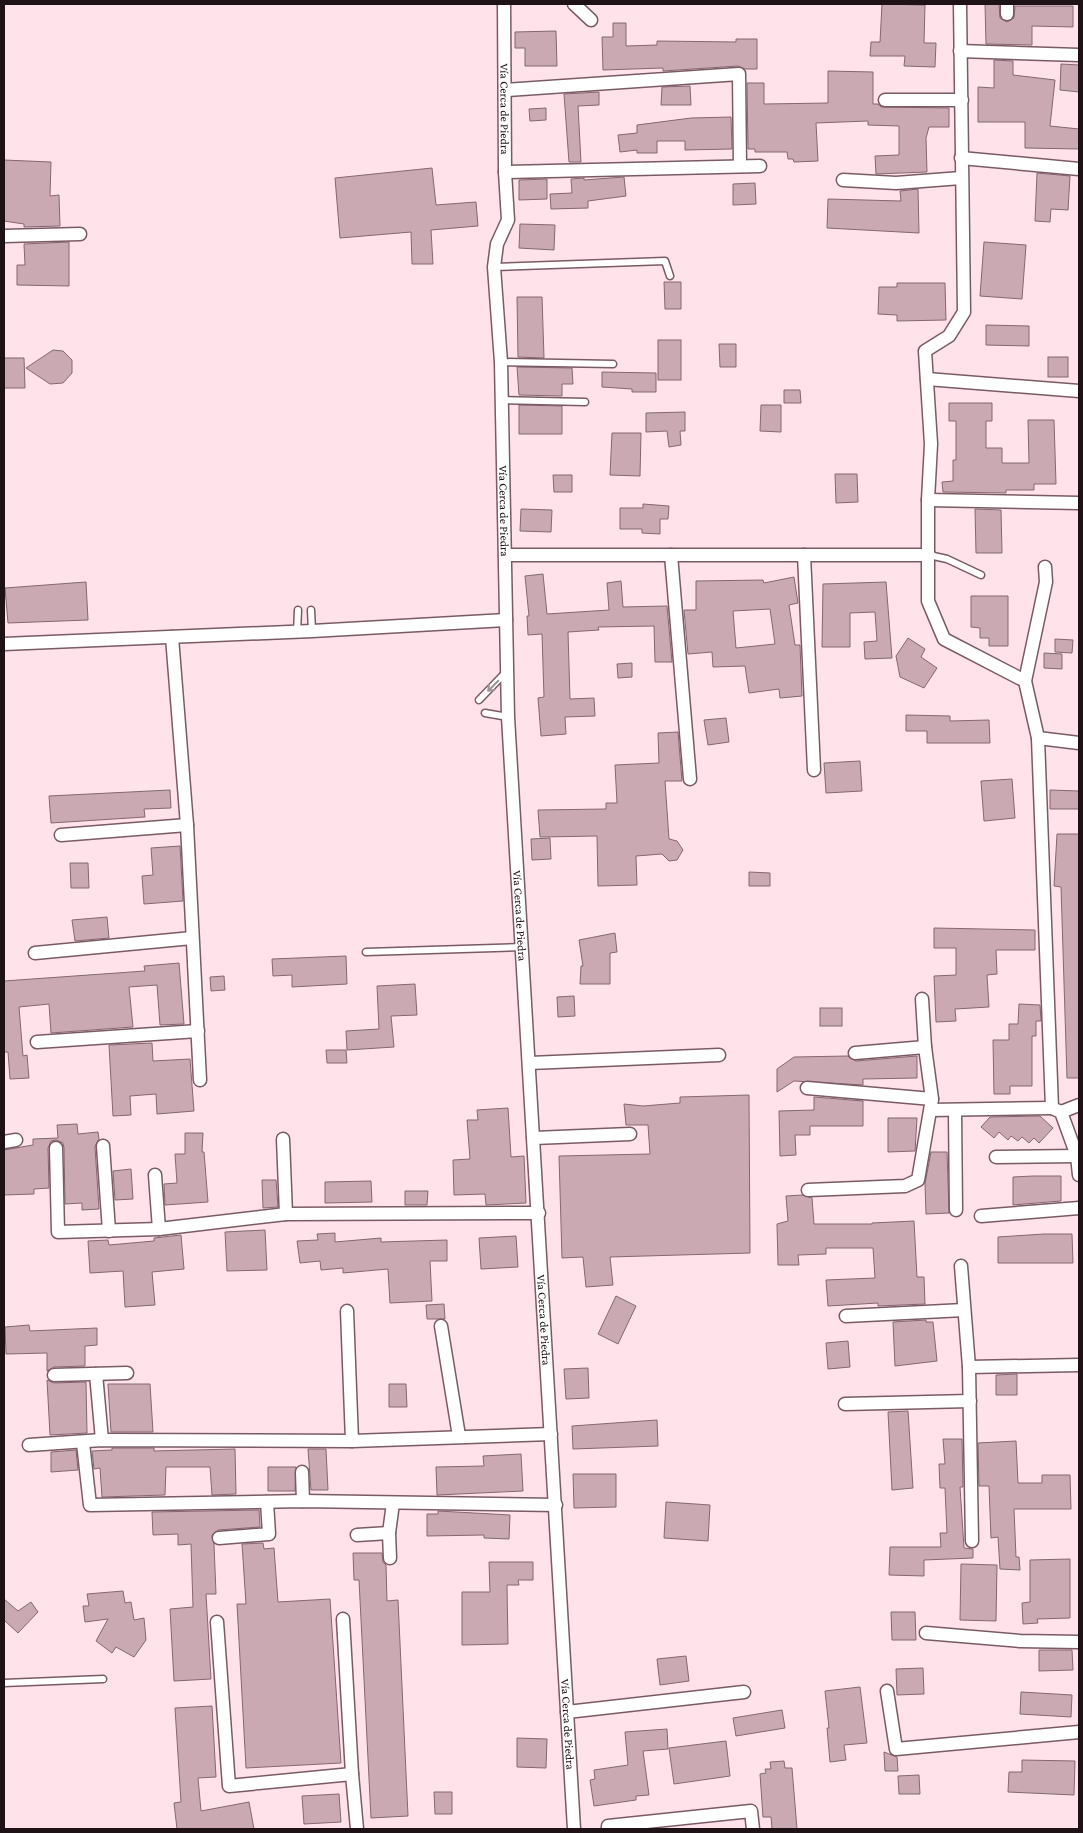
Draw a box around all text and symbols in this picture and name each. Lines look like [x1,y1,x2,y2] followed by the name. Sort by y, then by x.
[497,63,512,155] street label: Vía Cerca de Piedra
[496,465,512,557] street label: Vía Cerca de Piedra
[487,679,499,692] one-way arrow
[510,870,529,962] street label: Vía Cerca de Piedra
[534,1274,553,1366] street label: Vía Cerca de Piedra
[558,1678,577,1770] street label: Vía Cerca de Piedra

